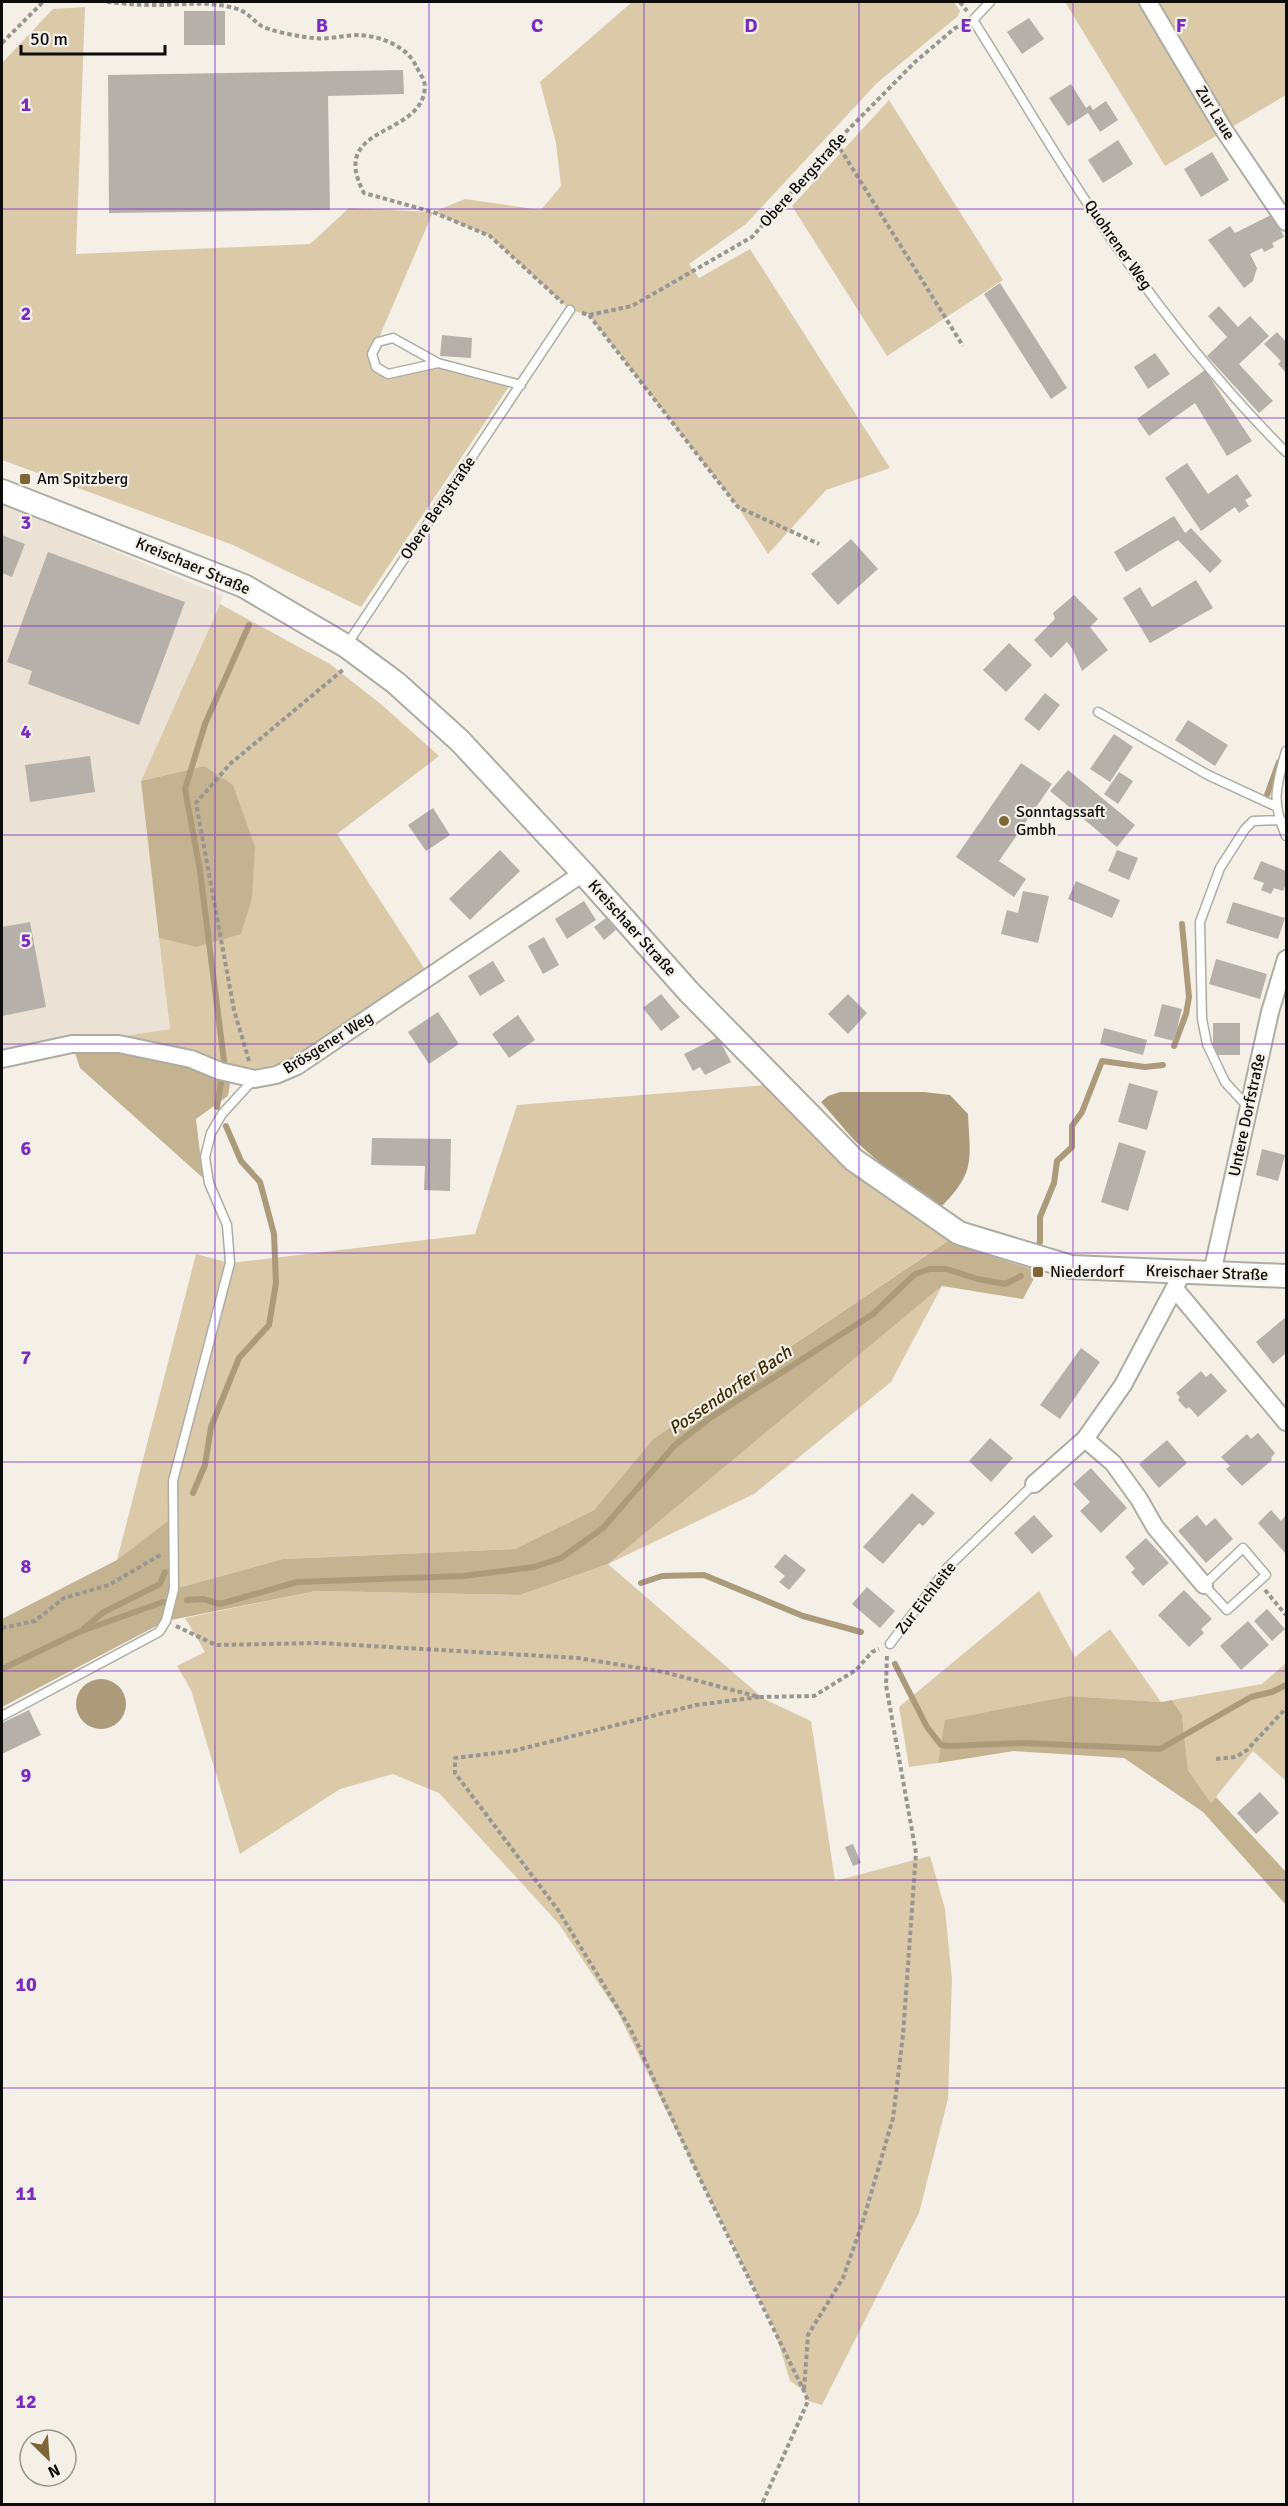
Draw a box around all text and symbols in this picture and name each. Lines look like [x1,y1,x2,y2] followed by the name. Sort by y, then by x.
[316,13,328,38] text: B
[531,13,543,38] text: C
[744,13,758,38] text: D
[960,13,972,38] text: E
[1176,13,1187,38] text: F
[21,18,165,56] scale bar
[30,28,68,50] text: 50 m
[1191,82,1239,144] street label: Zur Laue
[21,92,32,117] text: 1
[755,129,851,231] street label: Obere Bergstraße
[1080,196,1156,294] street label: Quohrener Weg
[21,301,31,326] text: 2
[396,452,480,564] street label: Obere Bergstraße
[37,469,128,489] place label: Am Spitzberg
[18,472,32,486] marker: Am Spitzberg
[21,510,31,535] text: 3
[133,533,253,599] street label: Kreischaer Straße
[21,719,32,744] text: 4
[1016,802,1106,840] place label: Sonntagssaft Gmbh
[997,814,1011,828] marker: Sonntagssaft Gmbh
[584,876,680,980] street label: Kreischaer Straße
[21,928,31,953] text: 5
[279,1007,377,1079] street label: Brösgener Weg
[1224,1052,1270,1178] street label: Untere Dorfstraße
[21,1136,32,1161] text: 6
[1145,1261,1269,1285] street label: Kreischaer Straße
[1050,1262,1125,1282] place label: Niederdorf
[1031,1265,1045,1279] marker: Niederdorf
[664,1340,797,1439] water label: Possendorfer Bach
[21,1345,32,1370] text: 7
[21,1554,32,1579] text: 8
[891,1558,961,1638] street label: Zur Eichleite
[21,1763,32,1788] text: 9
[15,1972,37,1997] text: 10
[15,2181,37,2206] text: 11
[15,2389,37,2414] text: 12
[18,2428,78,2488] north arrow
[45,2459,63,2482] text: N

